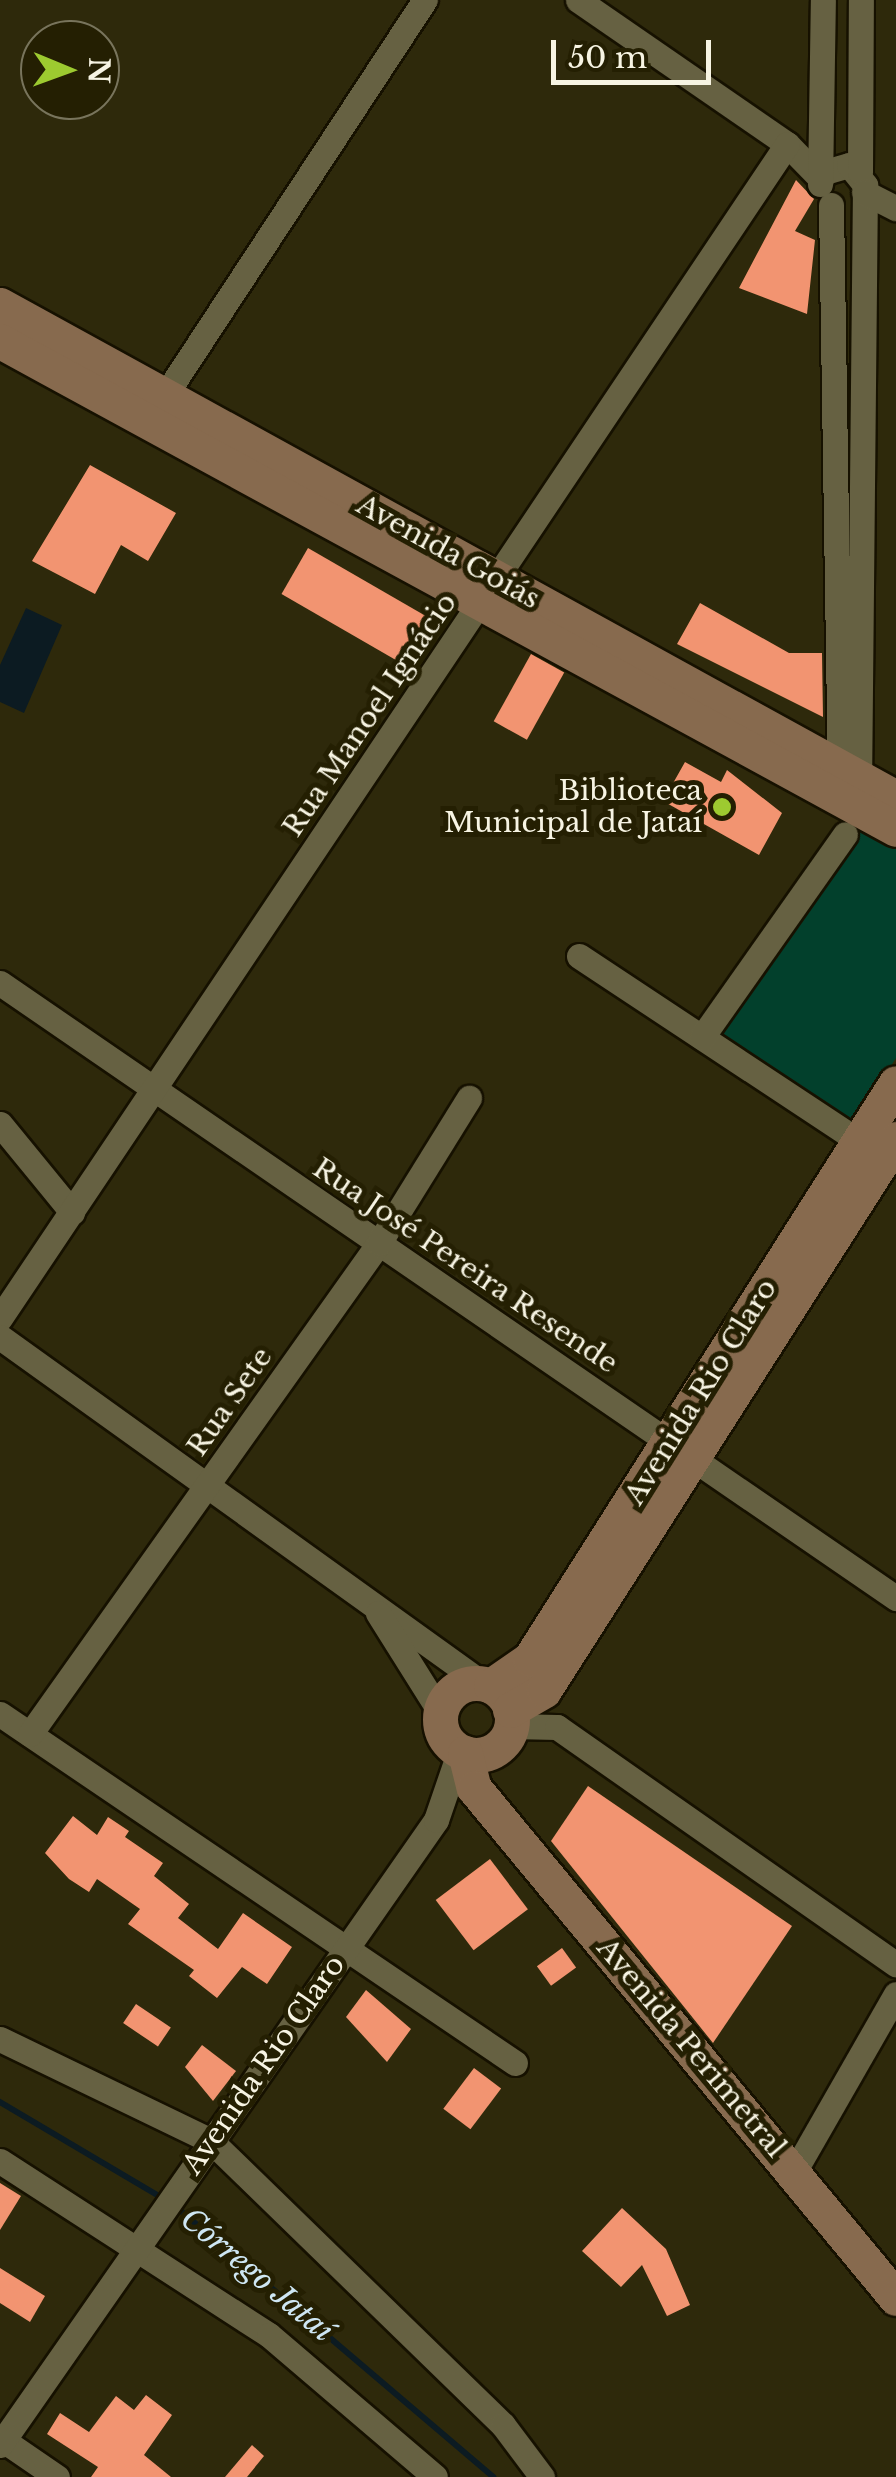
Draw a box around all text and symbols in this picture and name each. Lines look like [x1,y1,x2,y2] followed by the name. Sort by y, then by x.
[20,20,120,120] north arrow
[556,20,716,82] scale bar
[568,39,647,76] text: 50 m
[81,57,116,84] text: N
[351,488,545,616] street label: Avenida Goiás
[276,587,464,843] street label: Rua Manoel Ignácio
[444,774,702,840] place label: Biblioteca Municipal de Jataí
[711,796,733,818] marker: Biblioteca Municipal de Jataí
[306,1151,624,1381] street label: Rua José Pereira Resende
[618,1273,784,1511] street label: Avenida Rio Claro
[180,1341,280,1463] street label: Rua Sete
[589,1932,793,2164] street label: Avenida Perimetral
[176,1949,352,2181] street label: Avenida Rio Claro
[173,2200,341,2350] water label: Córrego Jataí

